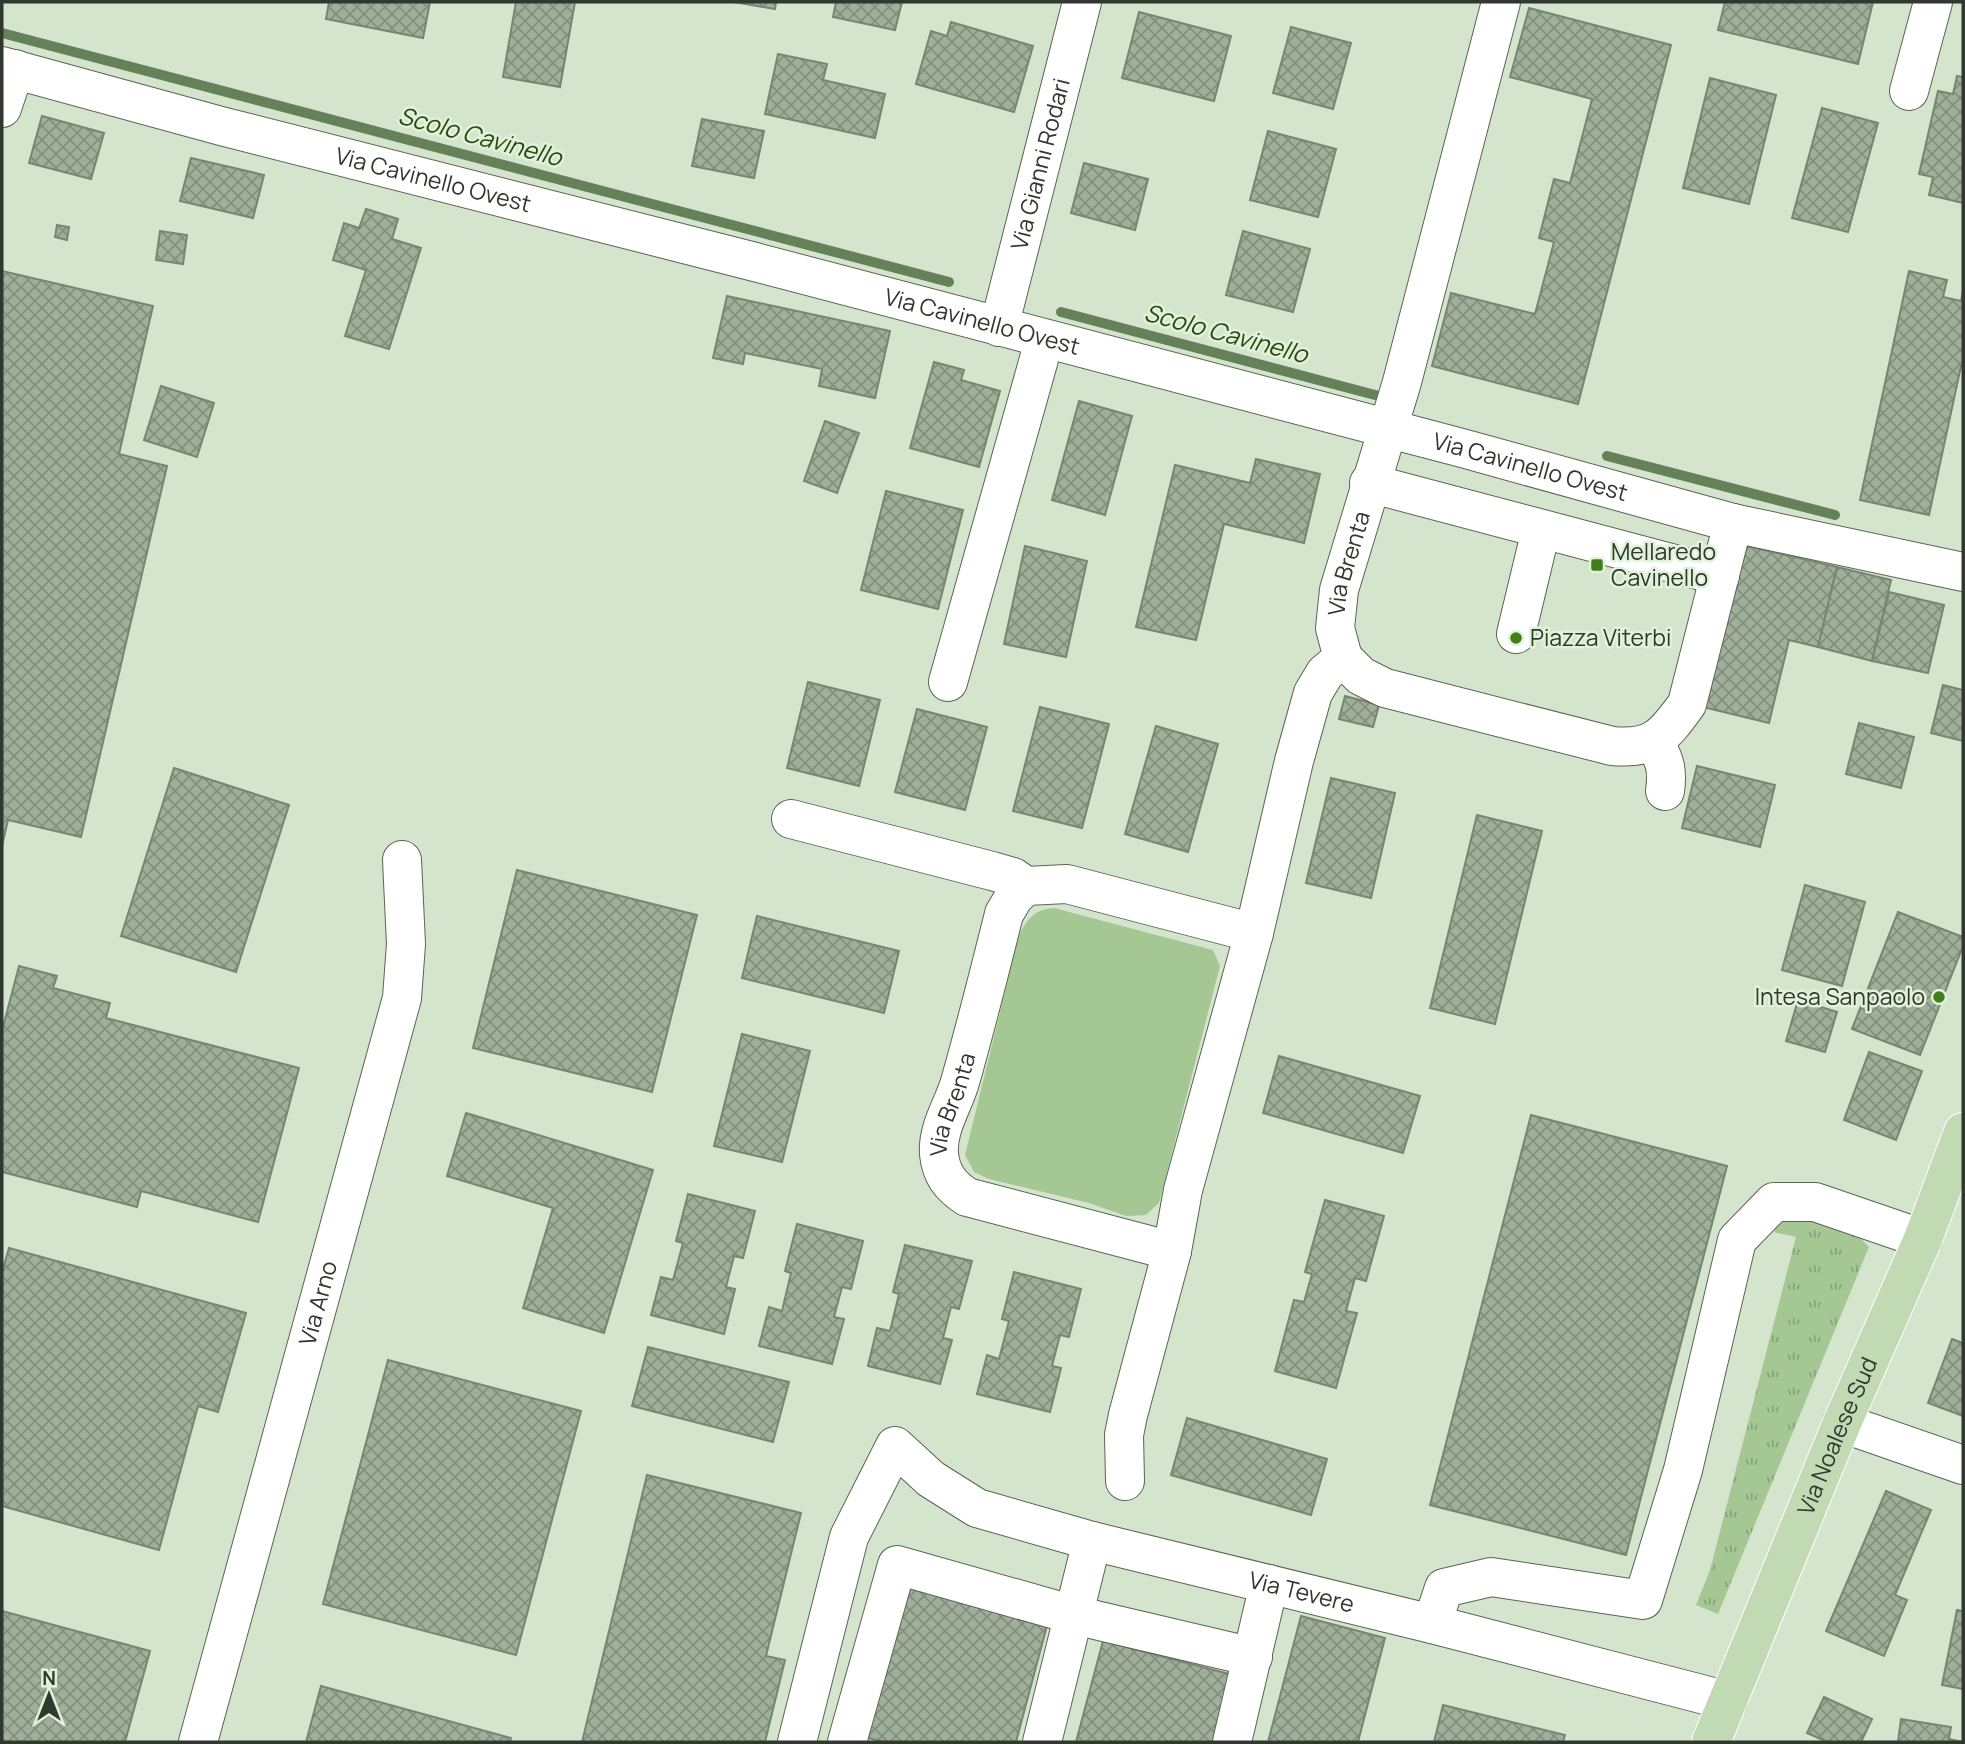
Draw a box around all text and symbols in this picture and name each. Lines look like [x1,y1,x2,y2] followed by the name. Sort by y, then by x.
[1002,75,1077,253] street label: Via Gianni Rodari
[395,98,568,174] water label: Scolo Cavinello
[332,139,535,219] street label: Via Cavinello Ovest
[881,280,1084,362] street label: Via Cavinello Ovest
[1141,295,1314,371] water label: Scolo Cavinello
[1430,424,1632,508] street label: Via Cavinello Ovest
[1319,507,1377,617] street label: Via Brenta
[1611,535,1716,593] place label: Mellaredo Cavinello
[1589,557,1605,573] marker: Mellaredo Cavinello
[1530,621,1671,653] place label: Piazza Viterbi
[1508,630,1524,646] marker: Piazza Viterbi
[1755,980,1925,1012] place label: Intesa Sanpaolo
[1931,989,1947,1005] marker: Intesa Sanpaolo
[922,1049,982,1156] street label: Via Brenta
[291,1257,344,1349] street label: Via Arno
[1789,1352,1884,1520] street label: Via Noalese Sud
[1246,1563,1358,1619] street label: Via Tevere
[14,1660,84,1730] north arrow
[42,1665,56,1691] text: N

